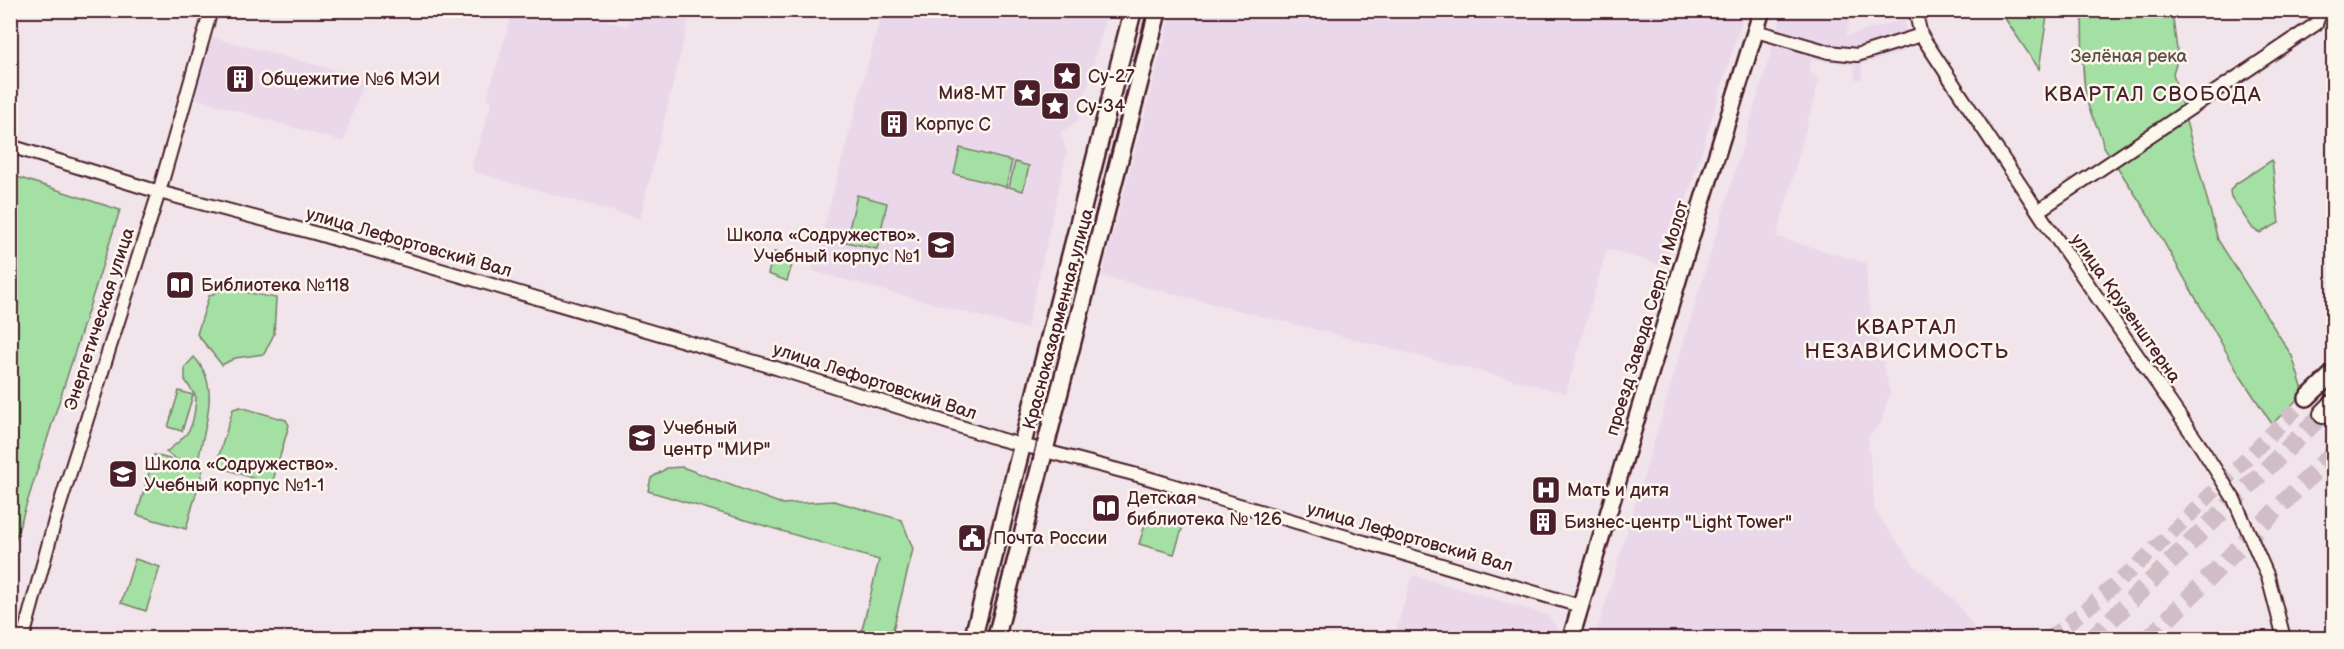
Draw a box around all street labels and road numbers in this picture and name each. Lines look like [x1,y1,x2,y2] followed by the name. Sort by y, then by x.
[1602,197,1693,438] street label: проезд Завода Серп и Молот
[304,203,514,282] street label: улица Лефортовский Вал
[1019,206,1098,432] street label: Красноказарменная улица
[60,225,139,413] street label: Энергетическая улица
[2066,230,2185,387] street label: улица Крузенштерна
[770,339,979,424] street label: улица Лефортовский Вал
[1305,498,1515,577] street label: улица Лефортовский Вал

